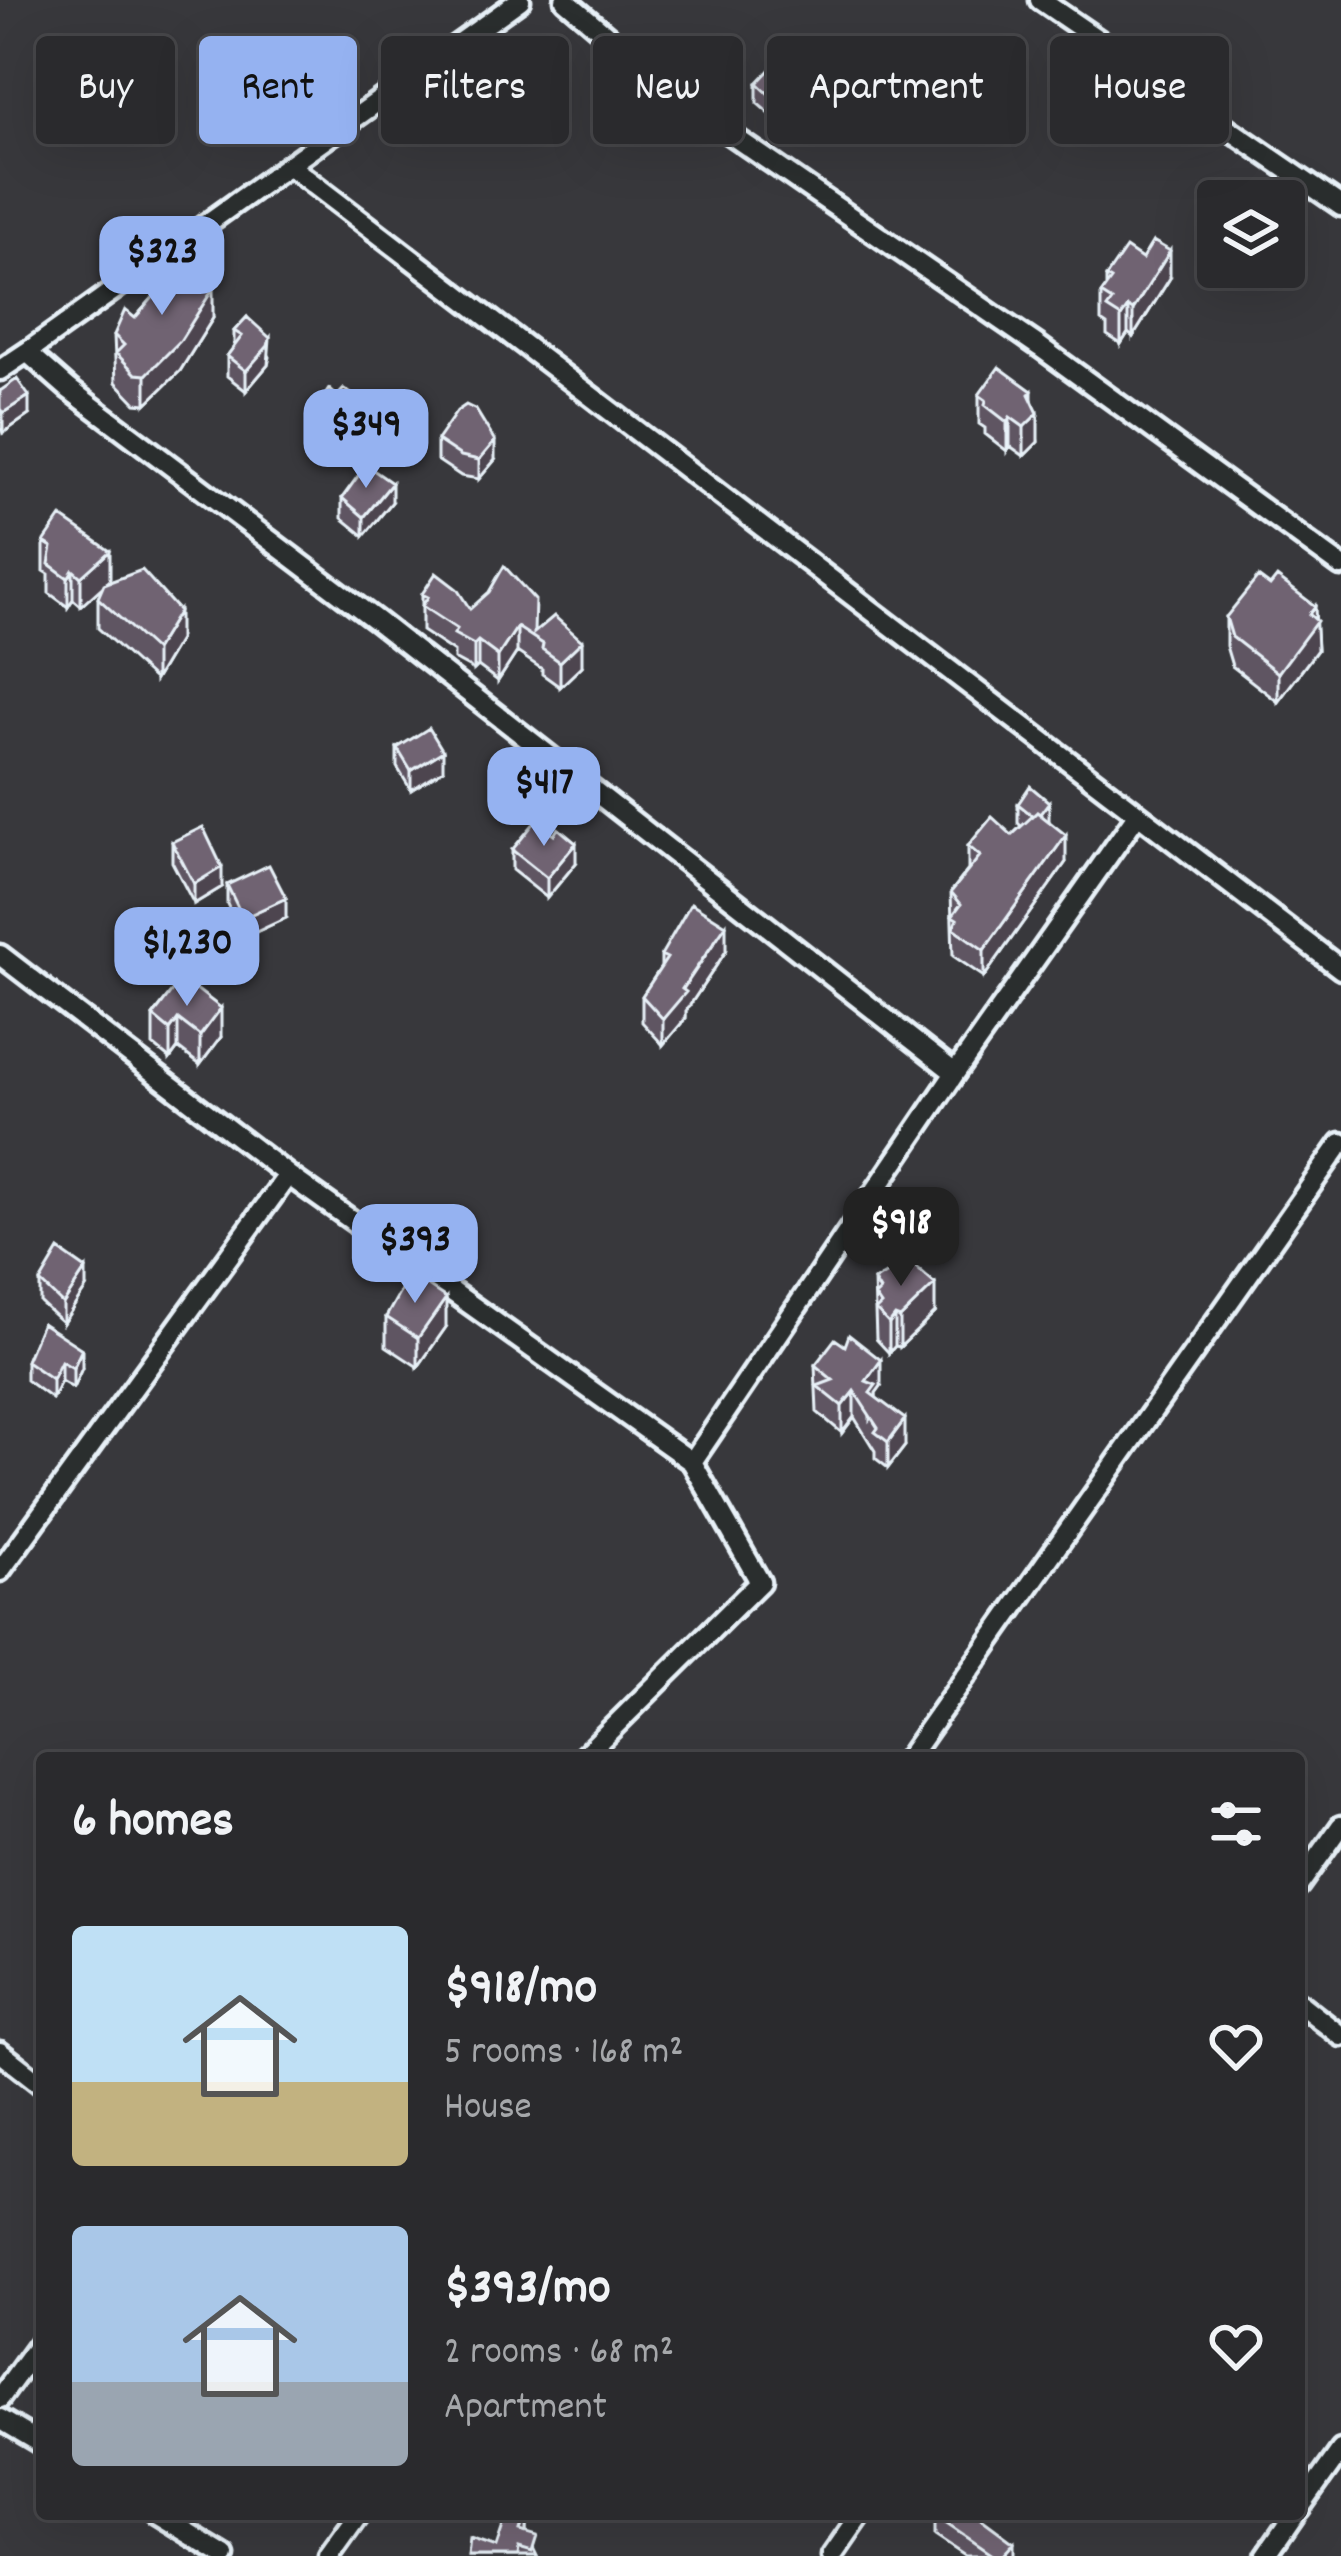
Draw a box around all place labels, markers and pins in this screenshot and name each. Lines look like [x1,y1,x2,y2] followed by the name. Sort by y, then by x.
[91,216,233,318] pin: $323
[295,389,437,491] pin: $349
[473,747,615,849] pin: $417
[89,907,285,1009] pin: $1,230
[830,1187,972,1289] pin: $918
[344,1204,486,1306] pin: $393

